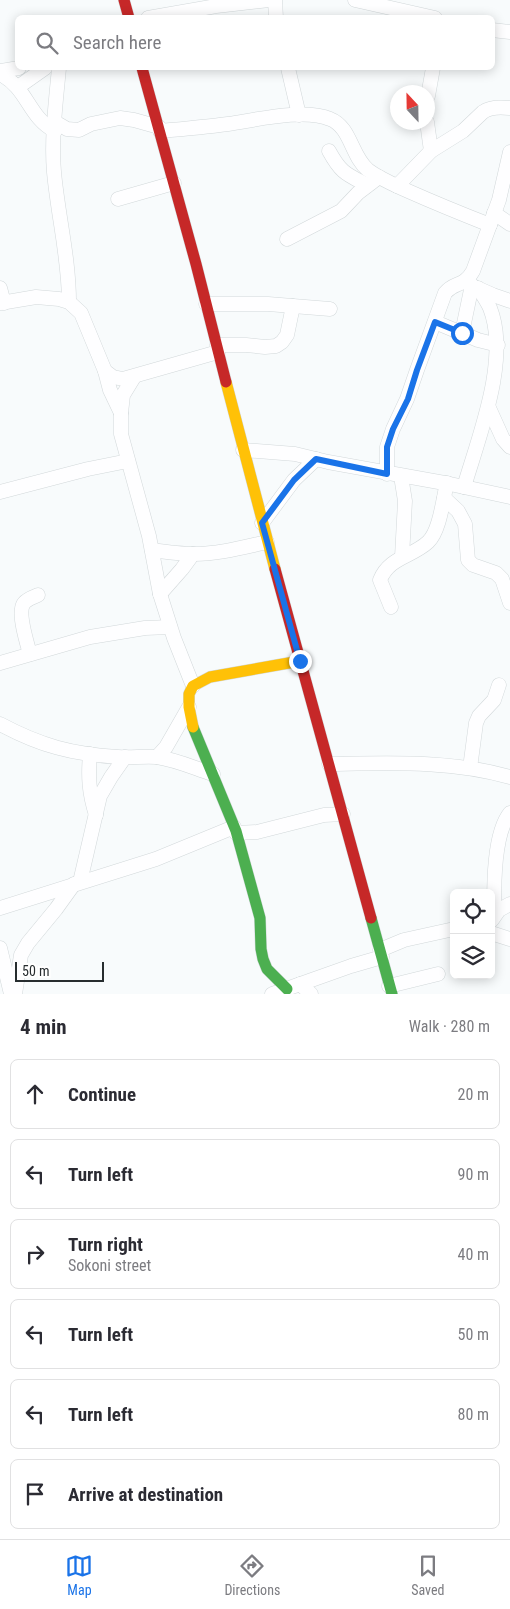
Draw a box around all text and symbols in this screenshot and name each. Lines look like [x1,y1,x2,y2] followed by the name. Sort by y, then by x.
[15,15,495,70] search box
[33,29,61,57] icon: search
[73,31,161,54] text: Search here
[390,85,435,130] north arrow
[451,322,474,345] route start
[289,650,312,673] route end
[450,889,495,979] map controls
[450,889,495,934] button: locate
[450,934,495,979] button: layers
[15,959,104,982] scale bar
[22,963,50,979] text: 50 m
[20,1015,67,1039] text: 4 min
[409,1017,490,1036] text: Walk · 280 m
[21,1080,49,1108] icon: ahead
[68,1083,136,1106] text: Continue
[457,1085,489,1104] text: 20 m
[21,1160,49,1188] icon: left
[68,1163,133,1186] text: Turn left
[457,1165,489,1184] text: 90 m
[68,1233,143,1256] text: Turn right
[21,1240,49,1268] icon: right
[457,1245,489,1264] text: 40 m
[68,1256,151,1275] text: Sokoni street
[21,1320,49,1348] icon: left
[68,1323,133,1346] text: Turn left
[457,1325,489,1344] text: 50 m
[21,1400,49,1428] icon: left
[68,1403,133,1426] text: Turn left
[457,1405,489,1424] text: 80 m
[21,1480,49,1508] icon: arrive
[68,1483,223,1506] text: Arrive at destination
[65,1552,93,1598] tab: Map
[224,1552,280,1598] tab: Directions
[411,1552,445,1598] tab: Saved

